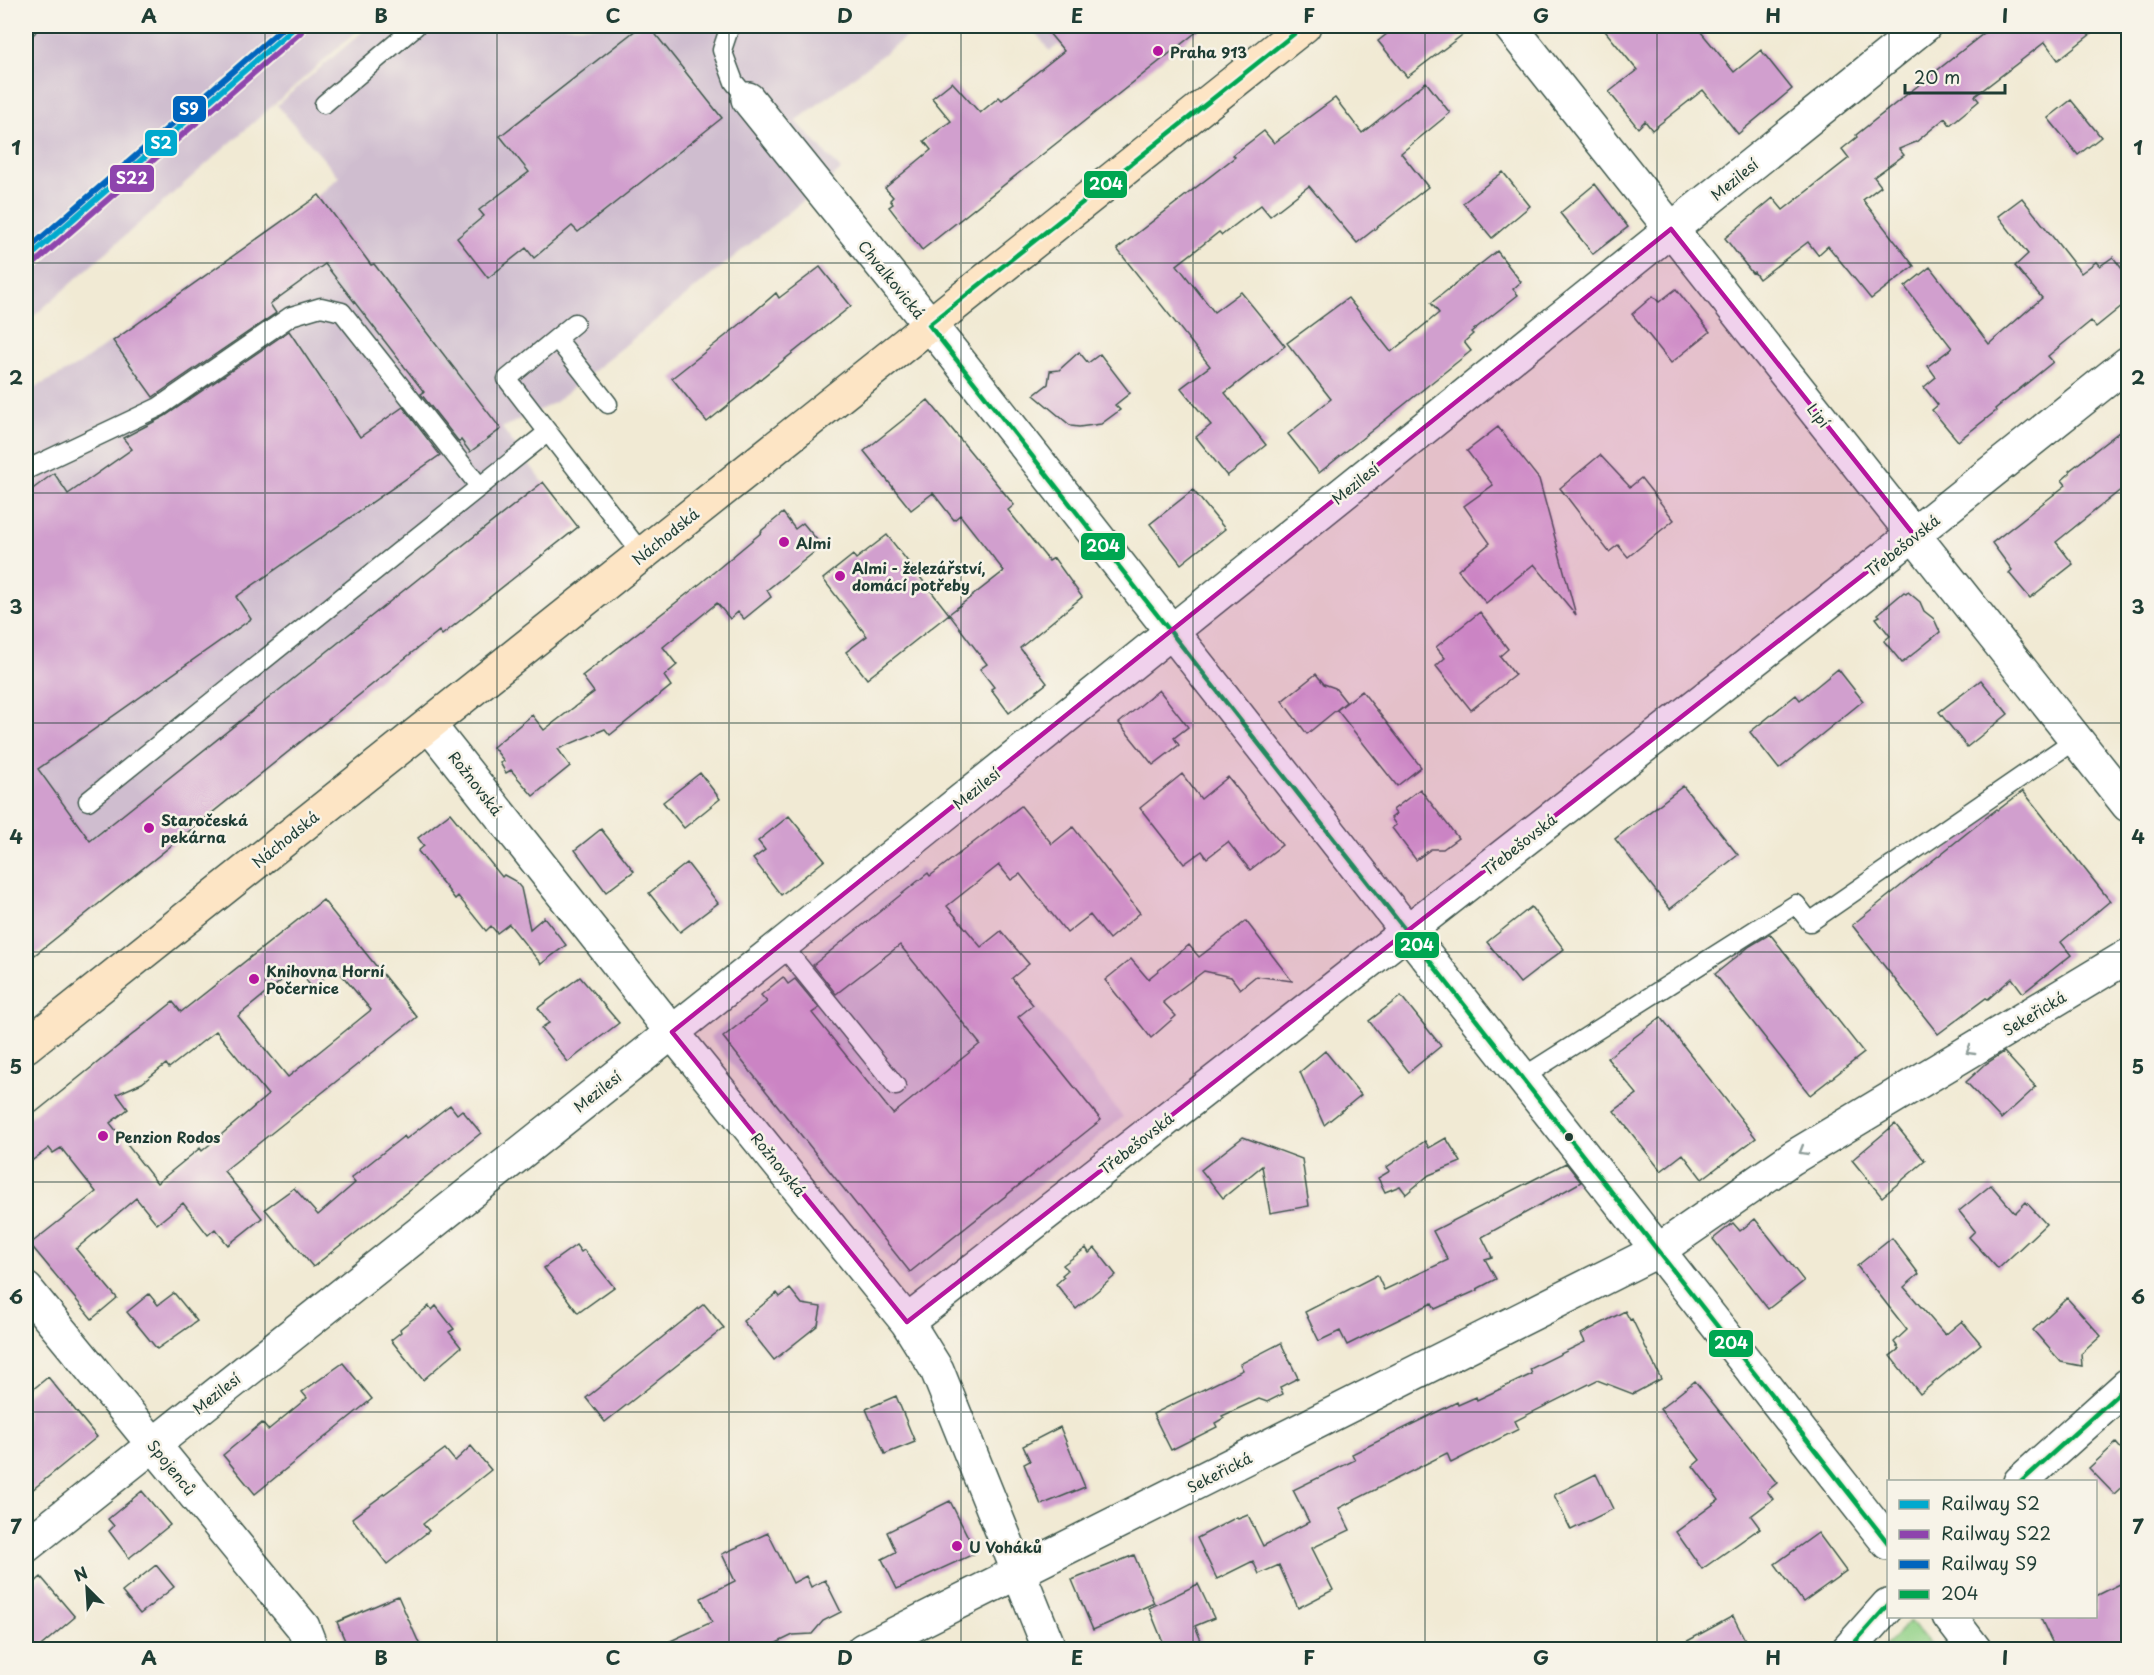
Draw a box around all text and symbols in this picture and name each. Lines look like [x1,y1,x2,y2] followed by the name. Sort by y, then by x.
[141,0,157,30] text: A
[374,0,388,30] text: B
[605,0,621,30] text: C
[837,0,853,30] text: D
[1071,0,1083,30] text: E
[1303,0,1315,30] text: F
[1533,0,1549,30] text: G
[1765,0,1781,30] text: H
[2002,0,2008,30] text: I
[1170,40,1247,63] place label: Praha 913
[1151,44,1165,58] marker: Praha 913
[1905,57,2006,95] scale bar
[1914,63,1960,90] text: 20 m
[172,95,207,123] line badge: S9
[179,96,199,120] text: S9
[144,129,178,157] line badge: S2
[150,130,172,154] text: S2
[11,132,21,162] text: 1
[2133,132,2143,162] text: 1
[1705,152,1763,205] street label: Mezilesí
[109,164,155,193] line badge: S22
[116,165,148,189] text: S22
[1083,170,1128,199] line badge: 204
[1089,171,1123,195] text: 204
[853,235,931,323] street label: Chvalkovická
[9,362,23,392] text: 2
[2131,362,2145,392] text: 2
[1802,398,1836,433] street label: Lipí
[1326,456,1384,509] street label: Mezilesí
[627,501,704,570] street label: Náchodská
[1860,508,1945,582] street label: Třebešovská
[796,531,831,554] place label: Almi
[1080,532,1126,561] line badge: 204
[1086,533,1120,557] text: 204
[777,535,791,549] marker: Almi
[852,556,986,596] place label: Almi - železářství, domácí potřeby
[833,569,847,583] marker: Almi - železářství, domácí potřeby
[9,591,23,621] text: 3
[2131,591,2145,621] text: 3
[443,746,509,821] street label: Rožnovská
[947,761,1005,814] street label: Mezilesí
[247,804,324,873] street label: Náchodská
[1477,807,1562,881] street label: Třebešovská
[161,808,248,848] place label: Staročeská pekárna
[9,821,23,851] text: 4
[142,821,156,835] marker: Staročeská pekárna
[2131,821,2145,851] text: 4
[1394,931,1440,959] line badge: 204
[1400,932,1434,956] text: 204
[266,959,385,999] place label: Knihovna Horní Počernice
[247,972,261,986] marker: Knihovna Horní Počernice
[1998,985,2071,1041] street label: Sekeřická
[1966,1044,1976,1055] one-way arrow
[10,1051,22,1081] text: 5
[2132,1051,2144,1081] text: 5
[568,1064,627,1117] street label: Mezilesí
[1094,1106,1179,1180] street label: Třebešovská
[115,1125,220,1148] place label: Penzion Rodos
[746,1127,812,1201] street label: Rožnovská
[96,1129,110,1143] marker: Penzion Rodos
[1563,1131,1575,1143] unlabelled marker
[1799,1144,1809,1156] one-way arrow
[9,1281,23,1311] text: 6
[2131,1281,2145,1311] text: 6
[1708,1329,1754,1358] line badge: 204
[1714,1330,1748,1354] text: 204
[187,1366,246,1419] street label: Mezilesí
[142,1434,202,1500] street label: Spojenců
[1182,1445,1256,1498] street label: Sekeřická
[1887,1480,2097,1618] legend
[1941,1489,2040,1516] text: Railway S2
[10,1511,22,1541] text: 7
[2132,1511,2144,1541] text: 7
[1941,1519,2051,1546] text: Railway S22
[969,1535,1042,1558] place label: U Voháků
[950,1539,964,1553] marker: U Voháků
[1941,1549,2037,1576] text: Railway S9
[57,1558,117,1618] north arrow
[70,1560,91,1587] text: N
[1941,1579,1979,1606] text: 204
[141,1642,157,1672] text: A
[374,1642,388,1672] text: B
[605,1642,621,1672] text: C
[837,1642,853,1672] text: D
[1071,1642,1083,1672] text: E
[1303,1642,1315,1672] text: F
[1533,1642,1549,1672] text: G
[1765,1642,1781,1672] text: H
[2002,1642,2008,1672] text: I

